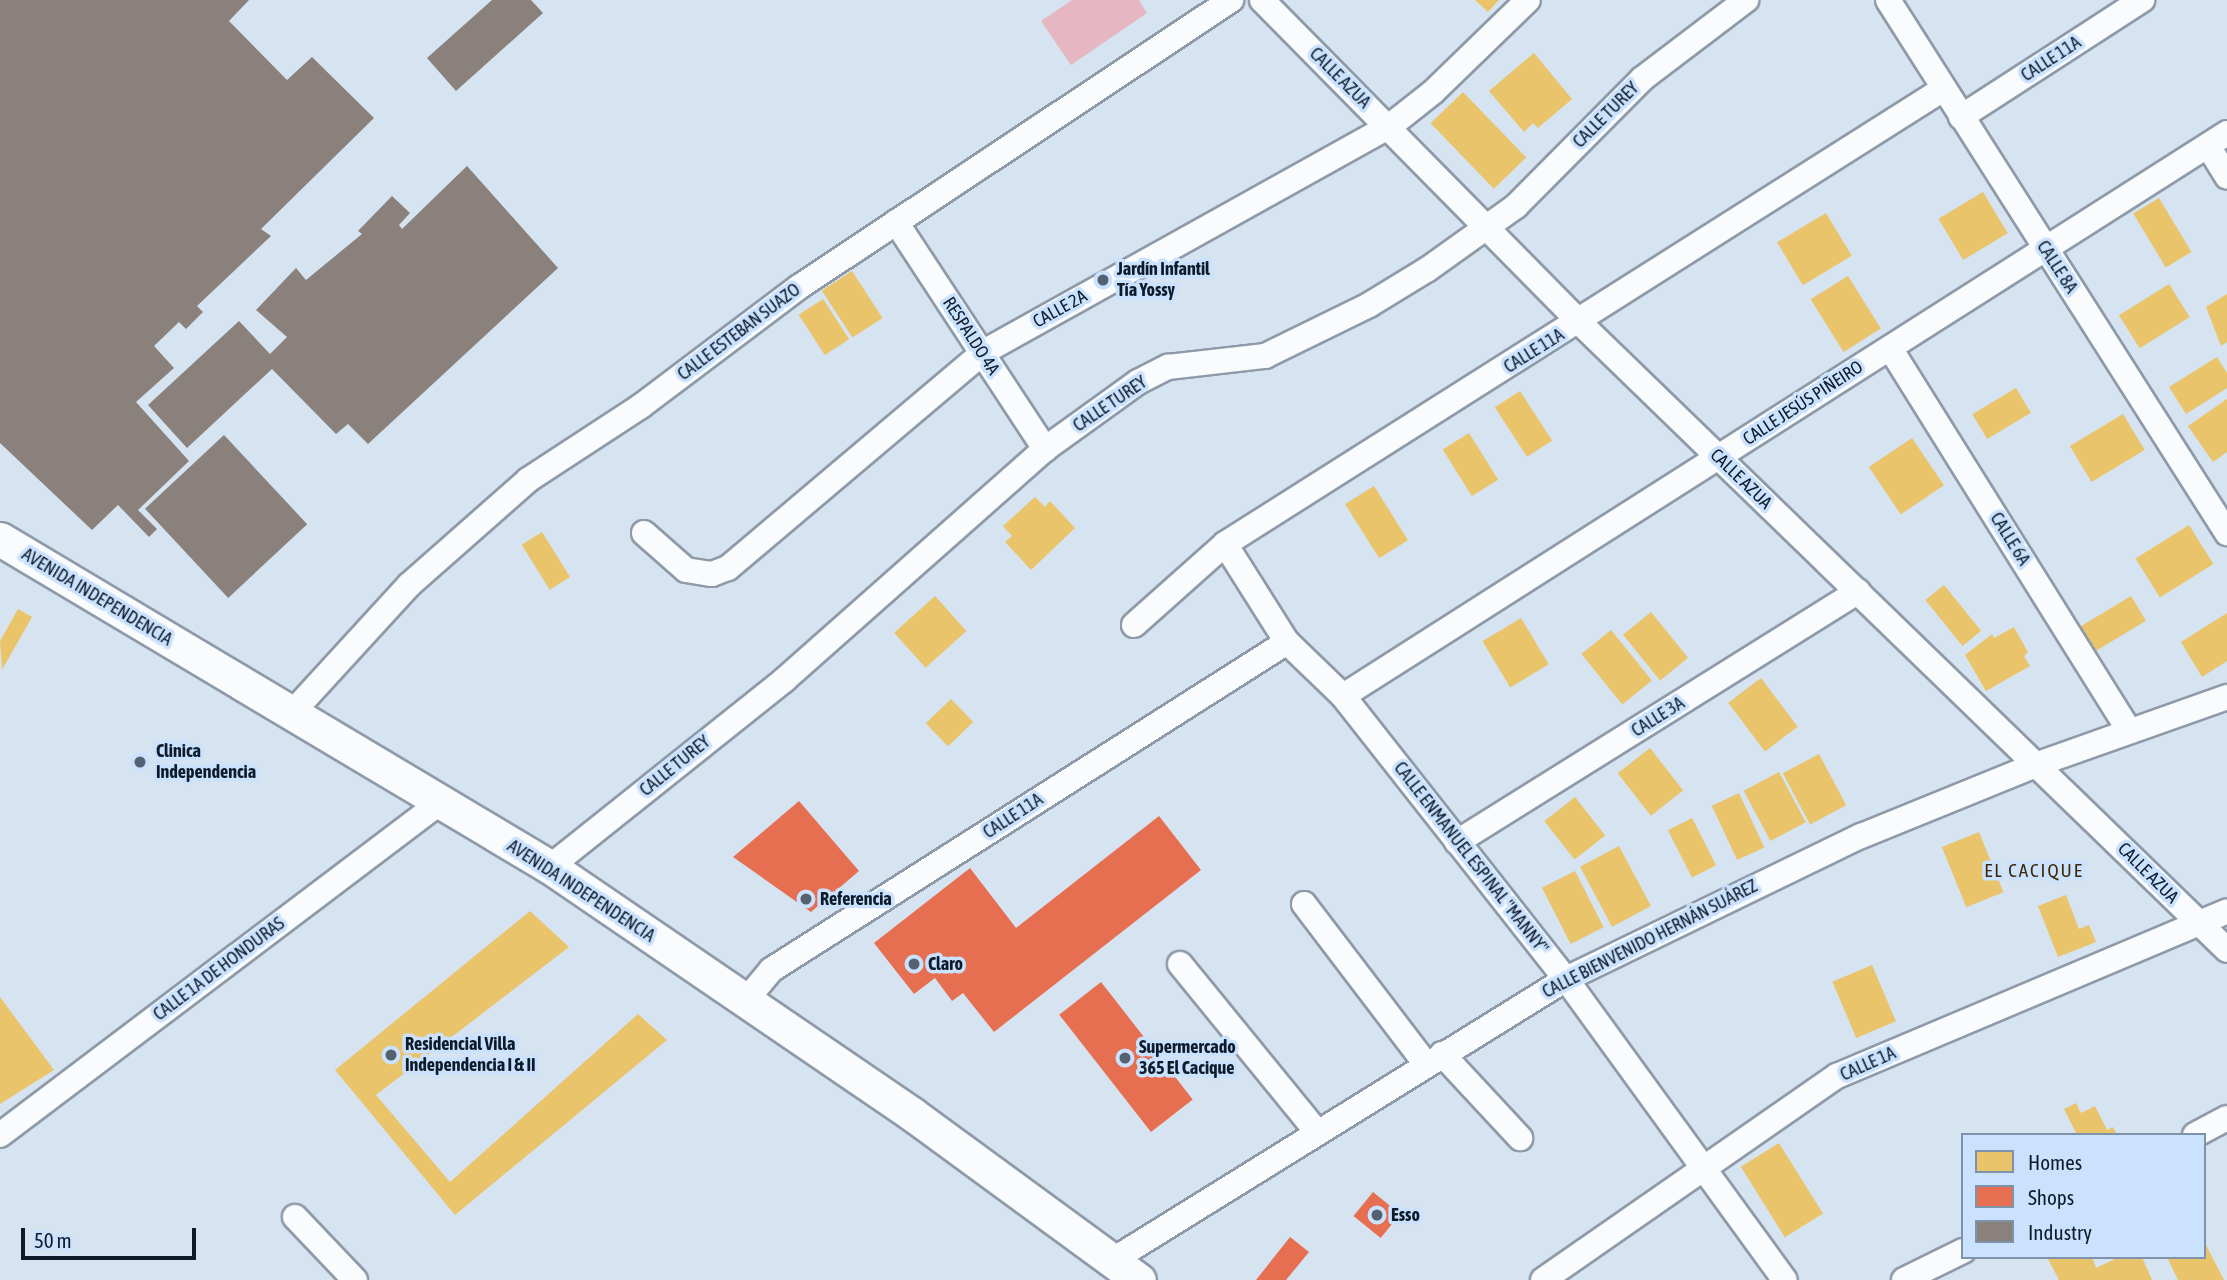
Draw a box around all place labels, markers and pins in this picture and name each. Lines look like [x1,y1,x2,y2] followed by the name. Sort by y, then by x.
[1117,259,1210,302] place label: Jardín Infantil Tía Yossy
[1095,272,1111,288] marker: Jardín Infantil Tía Yossy
[156,741,256,784] place label: Clinica Independencia
[130,752,150,772] marker: Clinica Independencia
[820,888,892,910] place label: Referencia
[798,891,814,907] marker: Referencia
[928,953,963,975] place label: Claro
[906,956,922,972] marker: Claro
[405,1034,536,1076] place label: Residencial Villa Independencia I & II
[1139,1037,1236,1080] place label: Supermercado 365 El Cacique
[383,1047,399,1063] marker: Residencial Villa Independencia I & II
[1117,1050,1133,1066] marker: Supermercado 365 El Cacique
[1391,1204,1420,1226] place label: Esso
[1369,1207,1385,1223] marker: Esso

